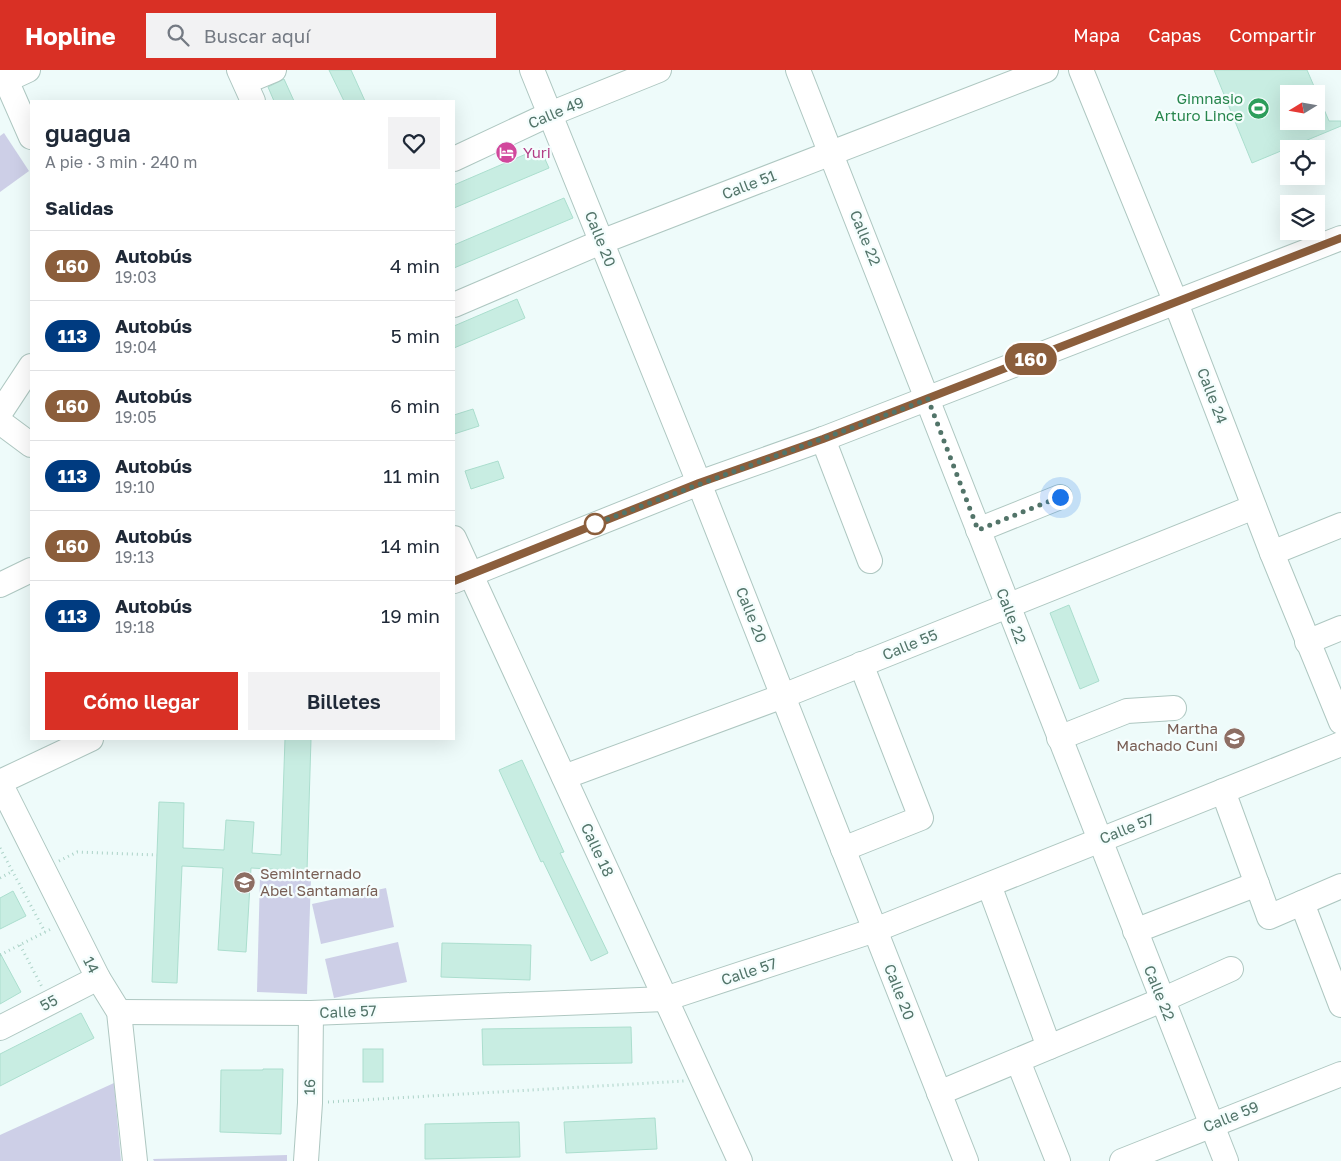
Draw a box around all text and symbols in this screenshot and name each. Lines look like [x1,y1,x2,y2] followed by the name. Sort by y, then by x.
[146,13,496,58] search box
[25,21,116,50] text: Hopline
[164,21,192,49] icon: search
[204,24,310,47] text: Buscar aquí
[1073,24,1120,46] text: Mapa
[1148,24,1201,46] text: Capas
[1229,24,1316,46] text: Compartir
[1280,85,1325,130] north arrow
[1280,85,1325,240] map controls
[1155,89,1243,124] place label: Gimnasio Arturo Lince
[525,92,586,132] street label: Calle 49
[1247,96,1271,120] sports icon: Gimnasio Arturo Lince
[388,117,440,169] button: heart
[45,118,131,147] text: guagua
[1280,140,1325,185] button: locate
[495,141,519,165] hotel icon: Yuri
[523,143,551,161] place label: Yuri
[45,152,198,172] text: A pie · 3 min · 240 m
[719,166,778,203] street label: Calle 51
[1280,195,1325,240] button: layers
[45,196,114,219] text: Salidas
[847,207,885,268] street label: Calle 22
[582,208,620,269] street label: Calle 20
[115,244,192,267] text: Autobús
[390,254,440,277] text: 4 min
[56,255,89,277] text: 160
[115,267,157,287] text: 19:03
[115,314,192,337] text: Autobús
[391,324,440,347] text: 5 min
[58,325,87,347] text: 113
[115,337,157,357] text: 19:04
[1002,343,1060,375] line badge: 160
[1015,348,1047,370] text: 160
[1194,365,1232,426] street label: Calle 24
[115,384,192,407] text: Autobús
[390,394,440,417] text: 6 min
[56,395,89,417] text: 160
[115,407,156,427] text: 19:05
[115,454,192,477] text: Autobús
[383,464,440,487] text: 11 min
[58,465,87,487] text: 113
[115,477,155,497] text: 19:10
[1048,485,1073,510] your location
[584,513,606,535] unlabelled marker
[115,524,192,547] text: Autobús
[381,534,440,557] text: 14 min
[56,535,89,557] text: 160
[115,547,154,567] text: 19:13
[733,584,771,645] street label: Calle 20
[993,585,1031,646] street label: Calle 22
[115,594,192,617] text: Autobús
[381,604,440,627] text: 19 min
[58,605,87,627] text: 113
[115,617,155,637] text: 19:18
[879,625,940,663] street label: Calle 55
[45,672,238,730] button: Cómo llegar
[248,672,440,730] button: Billetes
[1116,719,1218,754] place label: Martha Machado Cuni
[1222,726,1246,750] school or university icon: Martha Machado Cuni
[1097,809,1157,847] street label: Calle 57
[578,820,618,879] street label: Calle 18
[260,864,378,899] place label: Seminternado Abel Santamaría
[232,871,256,895] school or university icon: Seminternado Abel Santamaría
[80,953,104,976] street label: 14
[719,954,779,988] street label: Calle 57
[881,961,919,1022] street label: Calle 20
[1141,962,1179,1023] street label: Calle 22
[37,990,60,1014] street label: 55
[319,1001,377,1021] street label: Calle 57
[300,1079,318,1095] street label: 16
[1200,1097,1261,1135] street label: Calle 59

